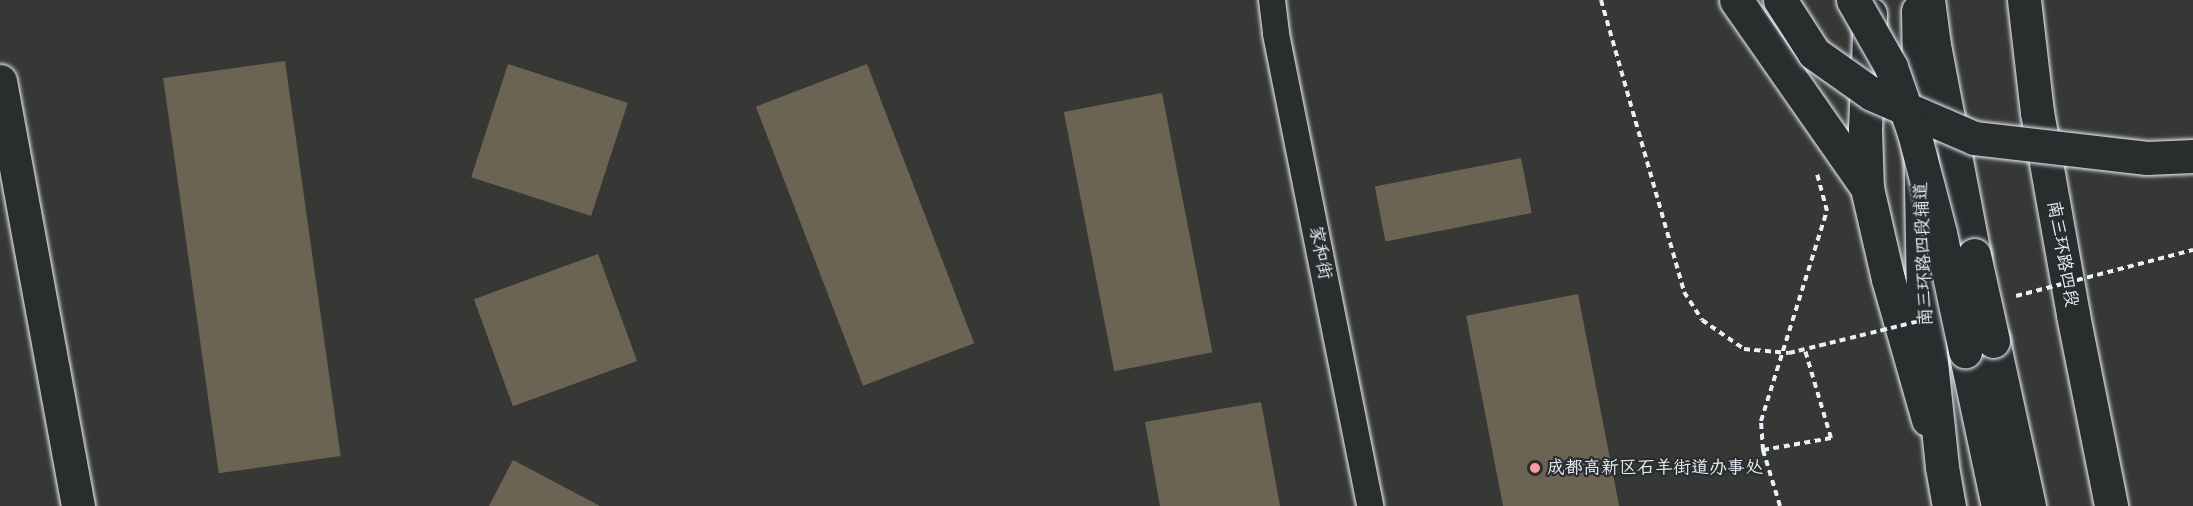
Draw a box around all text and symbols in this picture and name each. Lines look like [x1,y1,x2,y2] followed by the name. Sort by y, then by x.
[1911,182,1937,326] street label: 南三环路四段辅道
[2042,199,2082,309] street label: 南三环路四段
[1304,224,1336,282] street label: 家和街
[1547,457,1763,479] place label: 成都高新区石羊街道办事处
[1528,461,1542,475] marker: 成都高新区石羊街道办事处

